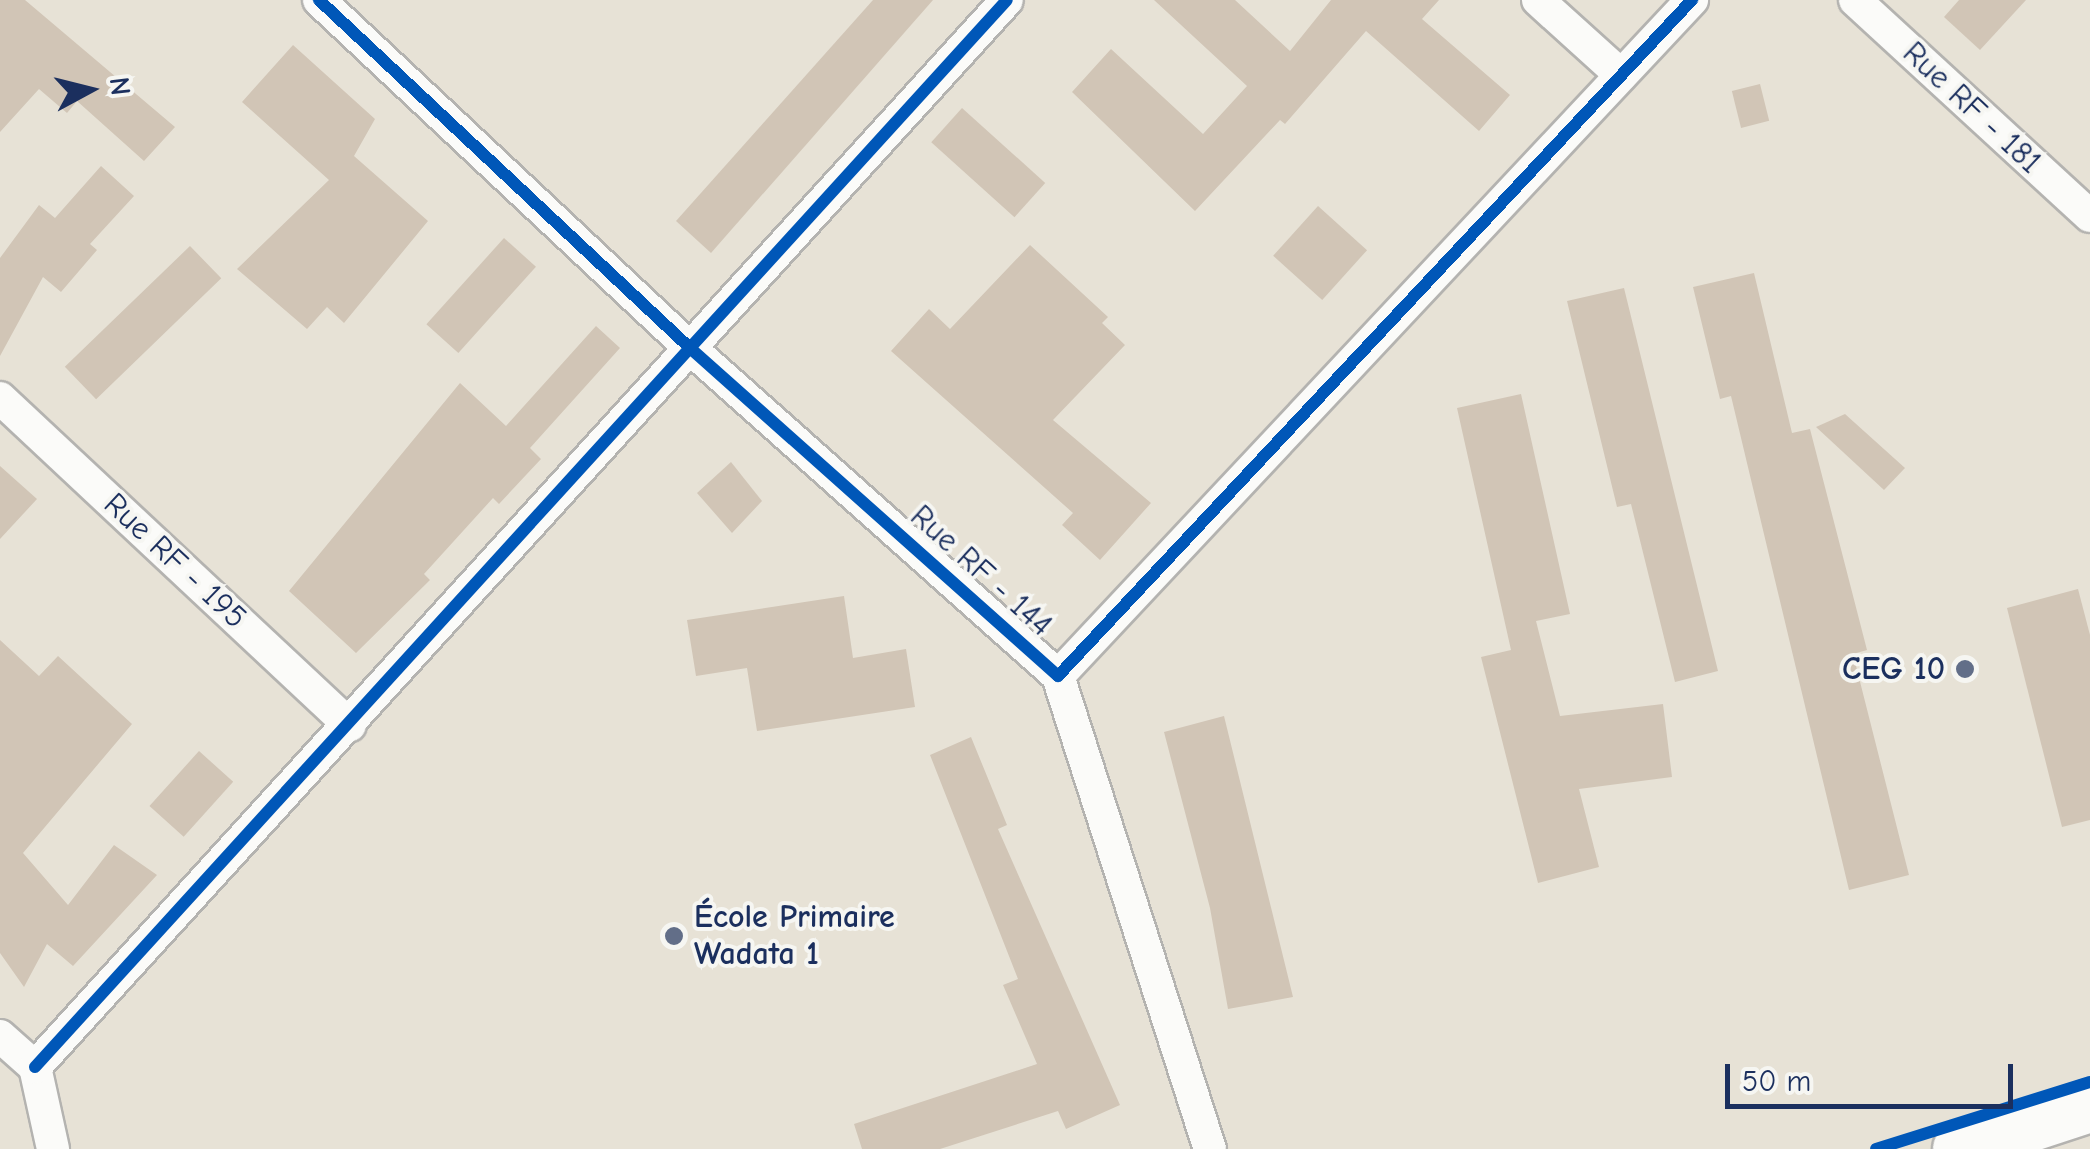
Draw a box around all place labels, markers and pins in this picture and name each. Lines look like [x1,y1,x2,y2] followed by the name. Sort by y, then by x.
[1842,650,1945,688] place label: CEG 10
[1954,658,1976,680] marker: CEG 10
[694,899,895,974] place label: École Primaire Wadata 1
[663,925,685,947] marker: École Primaire Wadata 1

